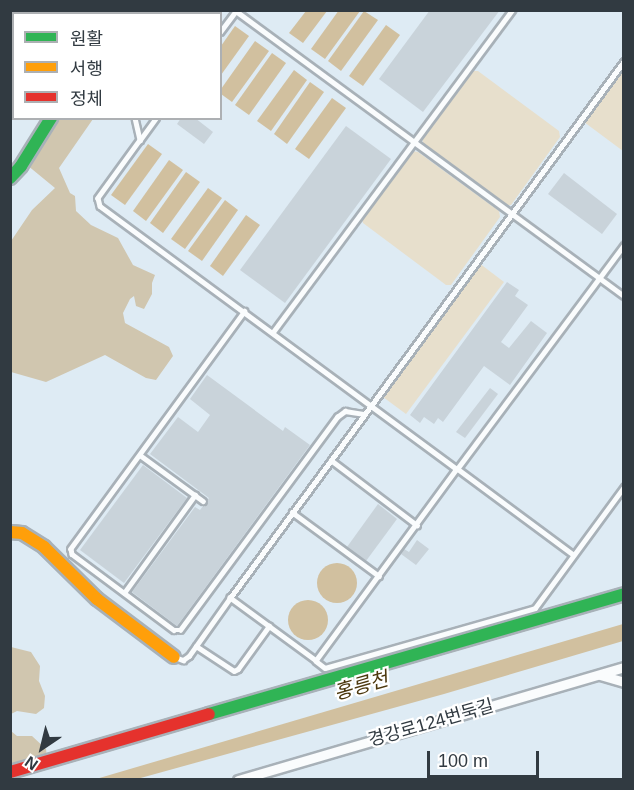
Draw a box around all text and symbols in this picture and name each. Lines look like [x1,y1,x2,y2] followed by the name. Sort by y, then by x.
[12,12,222,120] legend
[70,29,103,49] text: 원활
[70,59,103,79] text: 서행
[70,89,103,109] text: 정체
[331,667,391,705] water label: 홍릉천
[366,695,496,751] street label: 경강로124번둑길
[12,718,72,778] north arrow
[430,739,542,777] scale bar
[438,751,488,771] text: 100 m
[22,753,41,773] text: N

